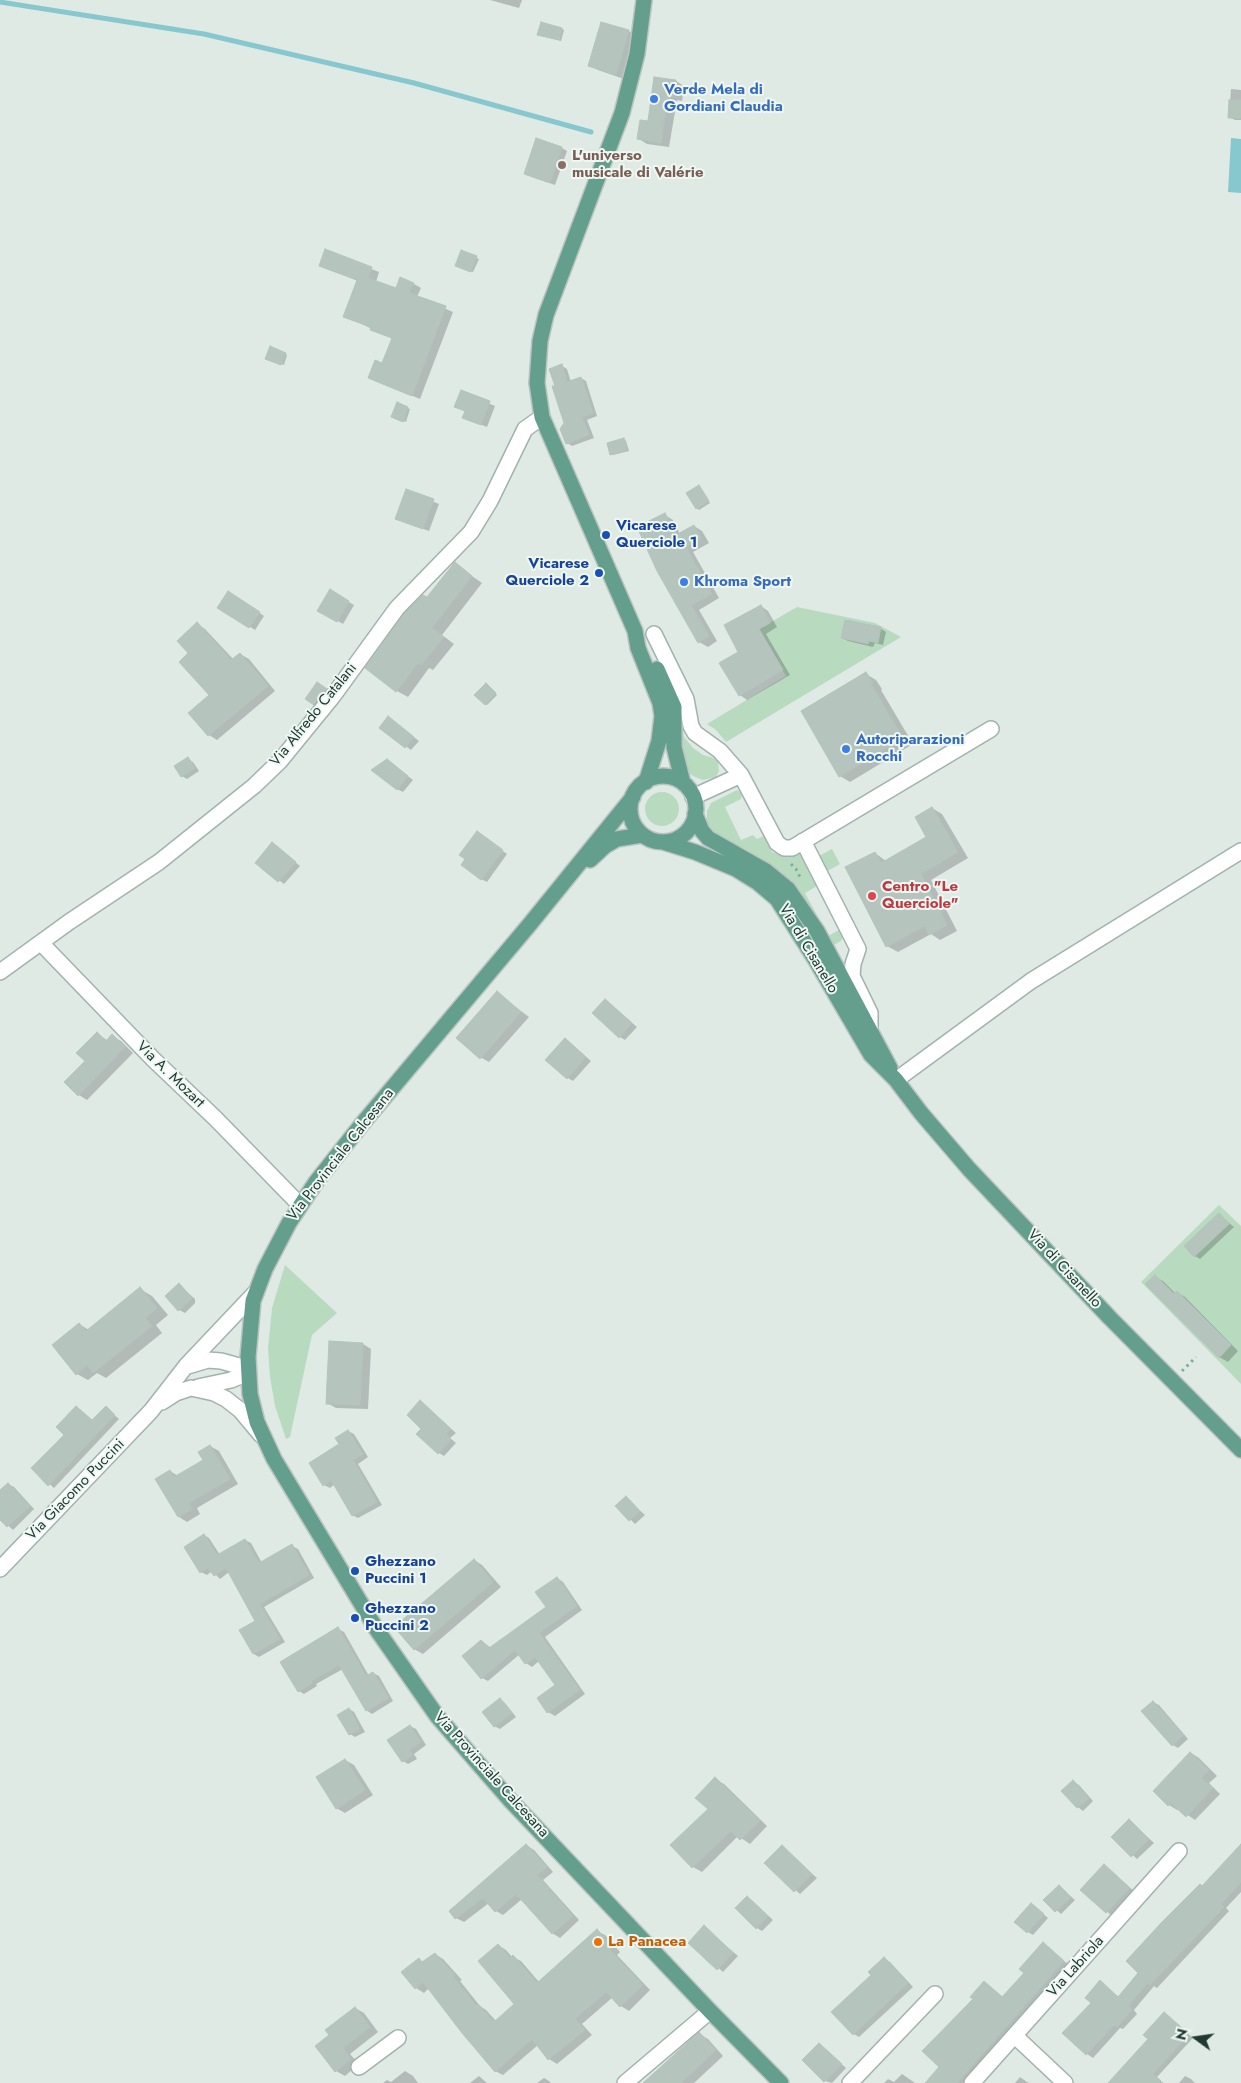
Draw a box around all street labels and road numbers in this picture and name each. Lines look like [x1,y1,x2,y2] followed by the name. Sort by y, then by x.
[267,660,361,770] street label: Via Alfredo Catalani
[774,901,842,997] street label: Via di Cisanello
[132,1038,208,1112] street label: Via A. Mozart
[284,1085,398,1225] street label: Via Provinciale Calcesana
[1023,1226,1105,1312] street label: Via di Cisanello
[23,1436,129,1544] street label: Via Giacomo Puccini
[430,1708,552,1842] street label: Via Provinciale Calcesana
[1044,1933,1108,2001] street label: Via Labriola

